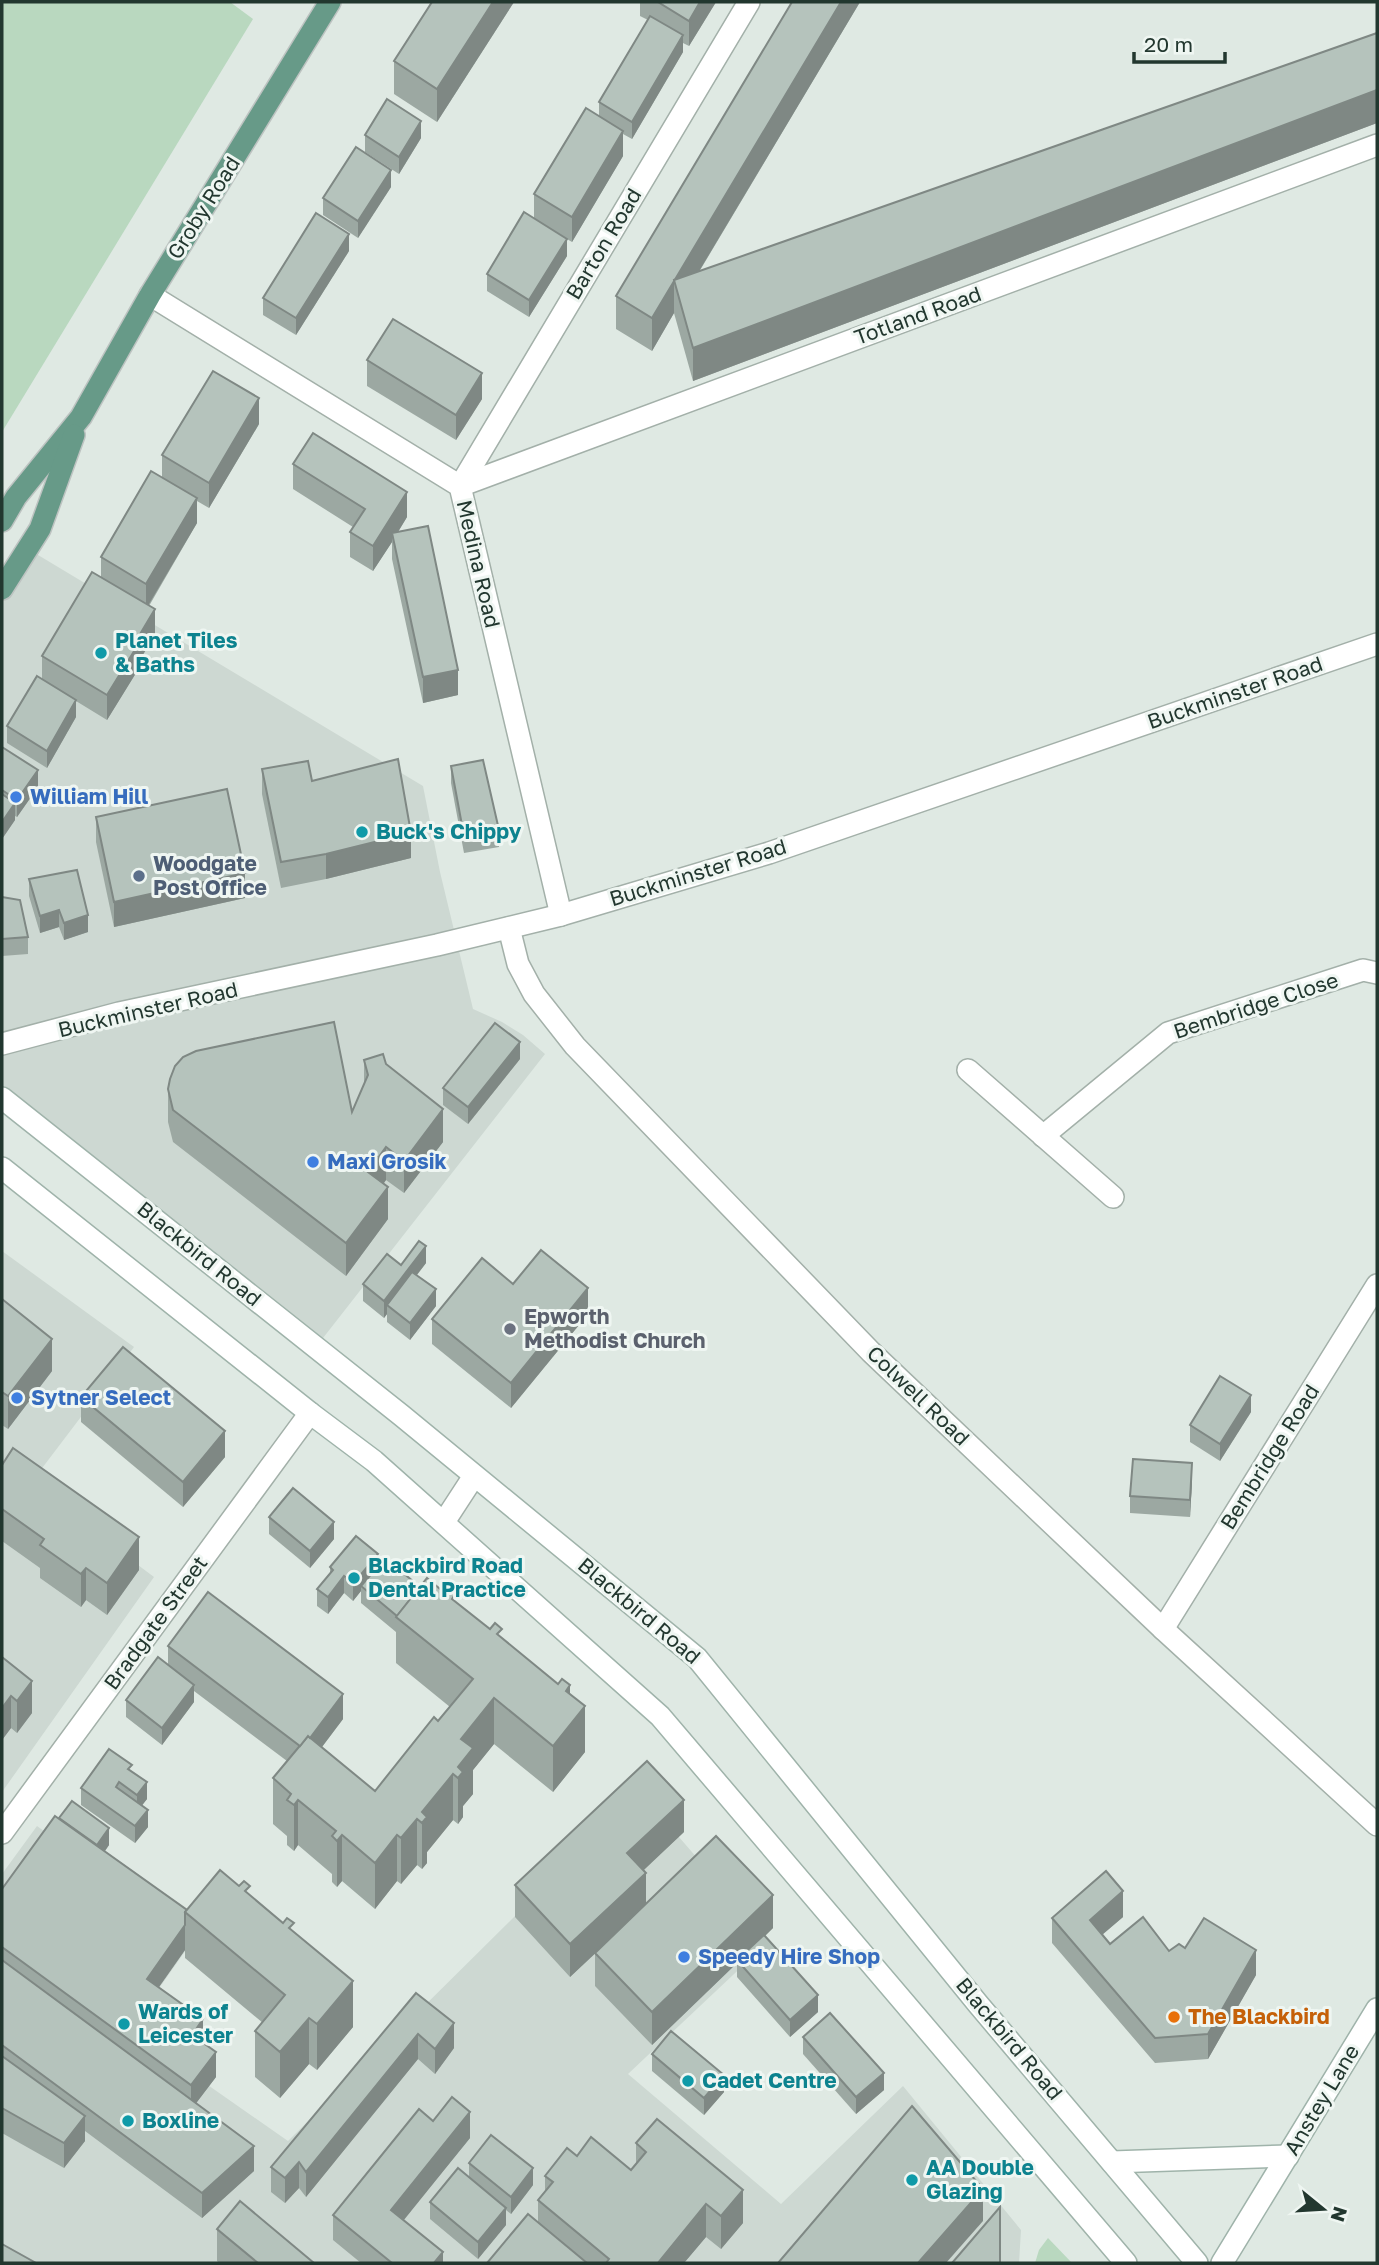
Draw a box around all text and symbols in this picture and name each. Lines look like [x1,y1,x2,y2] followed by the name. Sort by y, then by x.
[1134,21,1225,65] scale bar
[1144,31,1193,57] text: 20 m
[161,151,245,264] street label: Groby Road
[560,183,647,304] street label: Barton Road
[851,280,985,350] street label: Totland Road
[452,497,506,630] street label: Medina Road
[115,627,238,677] place label: Planet Tiles & Baths
[93,645,109,661] marker: Planet Tiles & Baths
[1144,650,1326,734] street label: Buckminster Road
[30,783,148,809] place label: William Hill
[8,789,24,805] marker: William Hill
[376,818,522,844] place label: Buck's Chippy
[354,824,370,840] marker: Buck's Chippy
[606,833,789,911] street label: Buckminster Road
[153,850,267,900] place label: Woodgate Post Office
[131,868,147,884] marker: Woodgate Post Office
[1170,966,1341,1044] street label: Bembridge Close
[55,976,240,1042] street label: Buckminster Road
[327,1148,447,1174] place label: Maxi Grosik
[305,1154,321,1170] marker: Maxi Grosik
[132,1195,267,1311] street label: Blackbird Road
[524,1303,705,1353] place label: Epworth Methodist Church
[502,1321,518,1337] marker: Epworth Methodist Church
[862,1340,975,1451] street label: Colwell Road
[1214,1379,1324,1534] street label: Bembridge Road
[31,1384,171,1410] place label: Sytner Select
[9,1390,25,1406] marker: Sytner Select
[98,1550,213,1695] street label: Bradgate Street
[573,1551,706,1669] street label: Blackbird Road
[368,1552,526,1602] place label: Blackbird Road Dental Practice
[346,1570,362,1586] marker: Blackbird Road Dental Practice
[698,1943,880,1969] place label: Speedy Hire Shop
[676,1949,692,1965] marker: Speedy Hire Shop
[951,1972,1069,2105] street label: Blackbird Road
[138,1998,233,2048] place label: Wards of Leicester
[1188,2003,1330,2029] place label: The Blackbird
[1166,2009,1182,2025] marker: The Blackbird
[116,2016,132,2032] marker: Wards of Leicester
[1278,2039,1364,2160] street label: Anstey Lane
[702,2067,837,2093] place label: Cadet Centre
[680,2073,696,2089] marker: Cadet Centre
[142,2107,219,2133] place label: Boxline
[120,2113,136,2129] marker: Boxline
[926,2154,1034,2204] place label: AA Double Glazing
[904,2172,920,2188] marker: AA Double Glazing
[1288,2174,1358,2244] north arrow
[1326,2204,1353,2225] text: N

